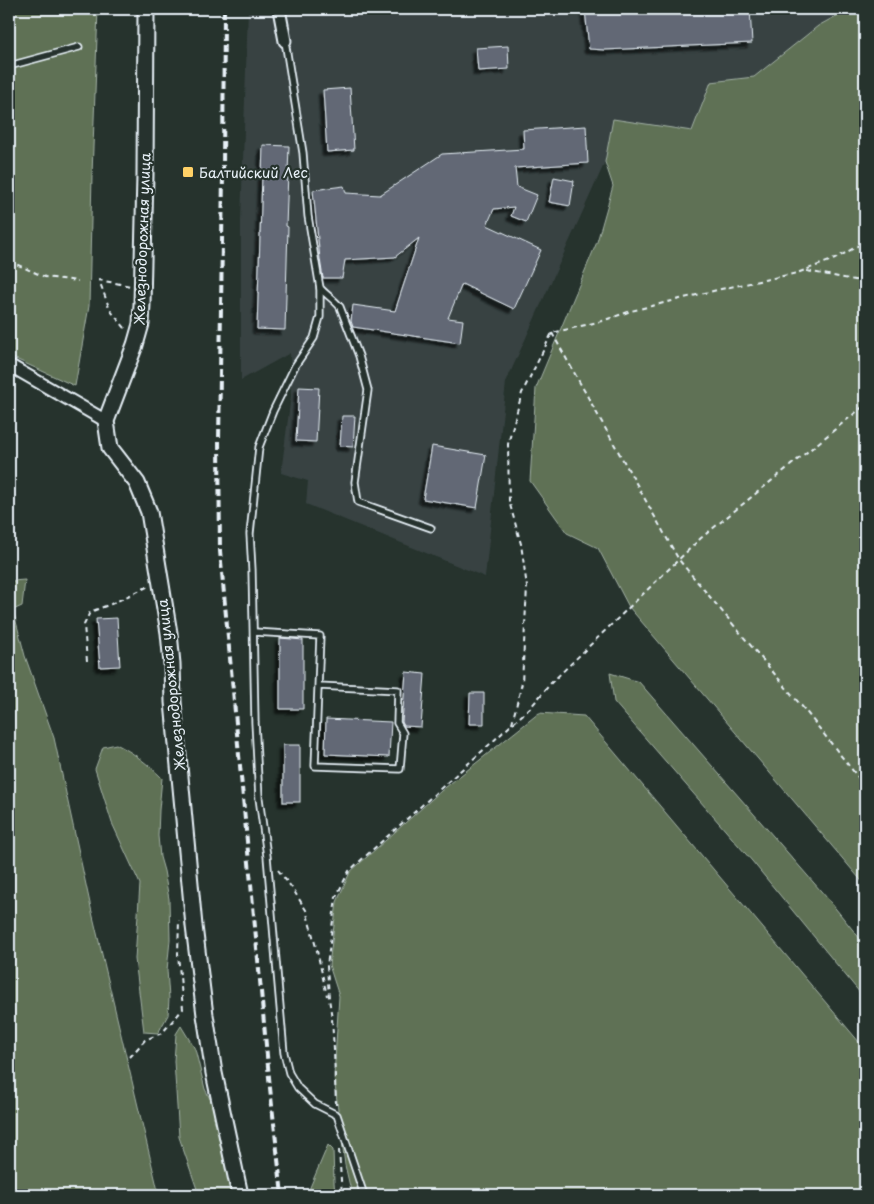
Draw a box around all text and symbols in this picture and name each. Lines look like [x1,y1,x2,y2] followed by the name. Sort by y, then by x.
[128,152,156,326] street label: Железнодорожная улица
[199,162,308,183] place label: Балтийский Лес
[181,165,195,179] marker: Балтийский Лес
[152,598,190,772] street label: Железнодорожная улица

